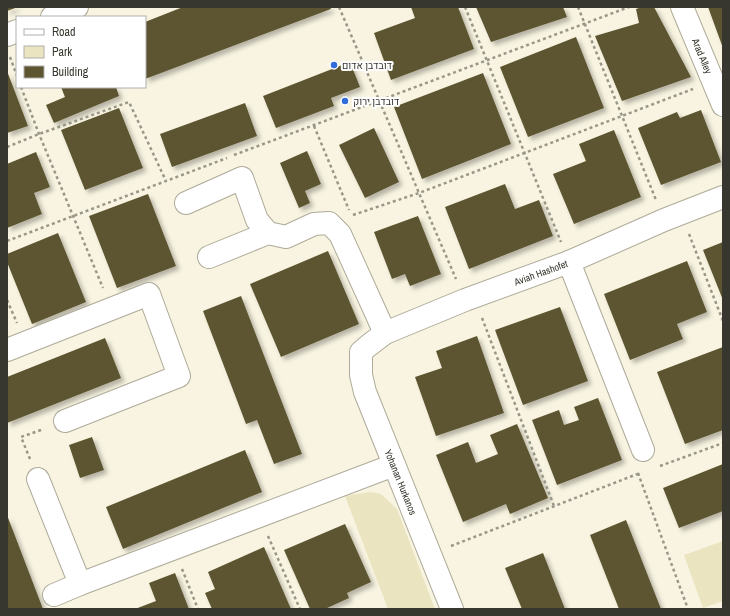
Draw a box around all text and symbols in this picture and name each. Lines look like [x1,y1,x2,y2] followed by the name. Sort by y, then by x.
[16,16,146,88] legend
[52,24,76,40] text: Road
[688,36,715,76] street label: Arad Alley
[52,44,72,60] text: Park
[342,59,392,72] place label: דובדבן אדום
[329,60,339,70] marker: דובדבן אדום
[52,64,89,80] text: Building
[353,95,399,108] place label: דובדבן ירוק
[340,96,350,106] marker: דובדבן ירוק
[511,257,570,289] street label: Aviah Hashofet
[381,448,420,517] street label: Yohanan Hurkanos

